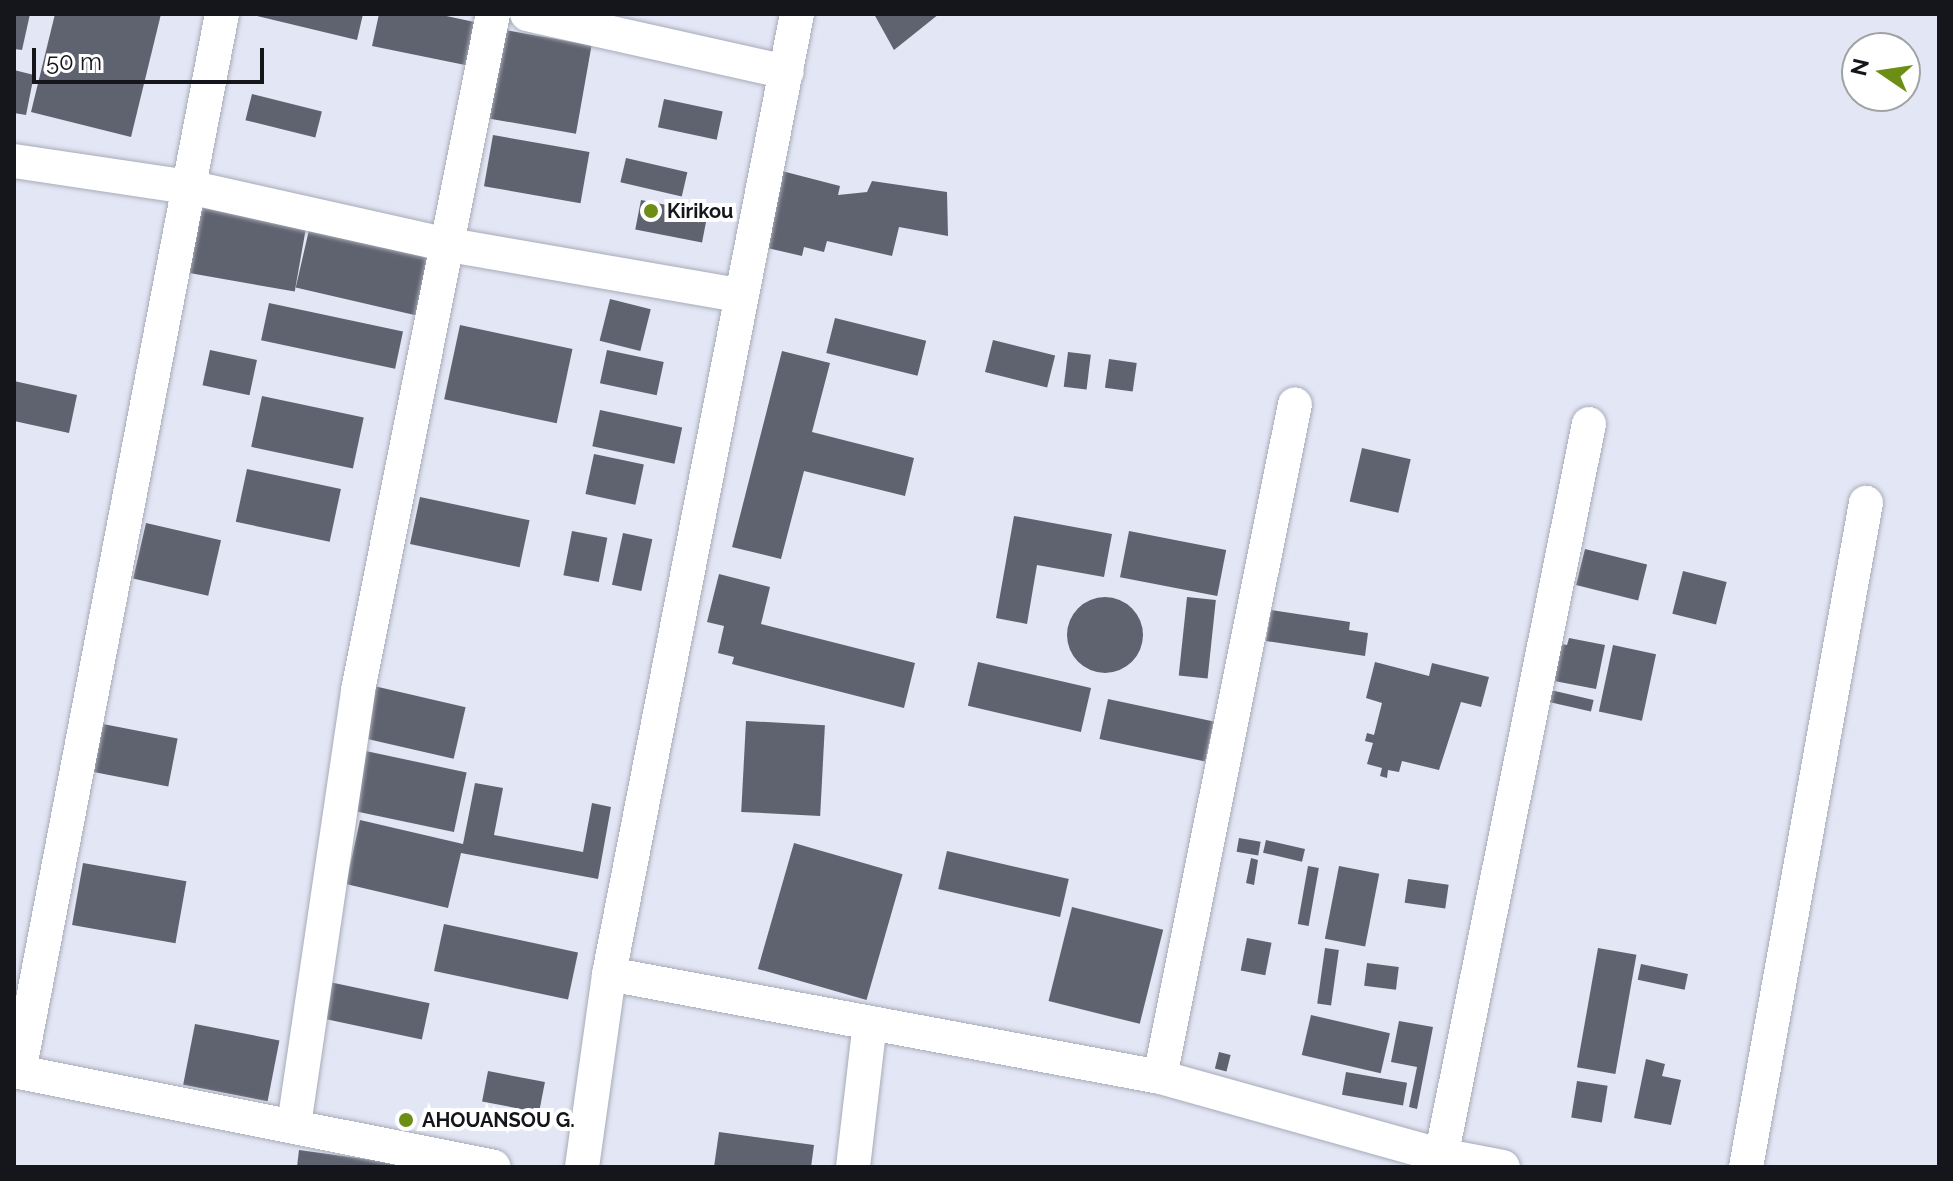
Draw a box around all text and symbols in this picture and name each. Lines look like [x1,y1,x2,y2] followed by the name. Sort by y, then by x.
[36,32,268,82] scale bar
[1841,32,1921,112] north arrow
[46,47,102,76] text: 50 m
[1845,56,1874,78] text: N
[667,199,733,223] place label: Kirikou
[642,202,660,220] marker: Kirikou
[422,1108,575,1132] place label: AHOUANSOU G.
[397,1111,415,1129] marker: AHOUANSOU G.

